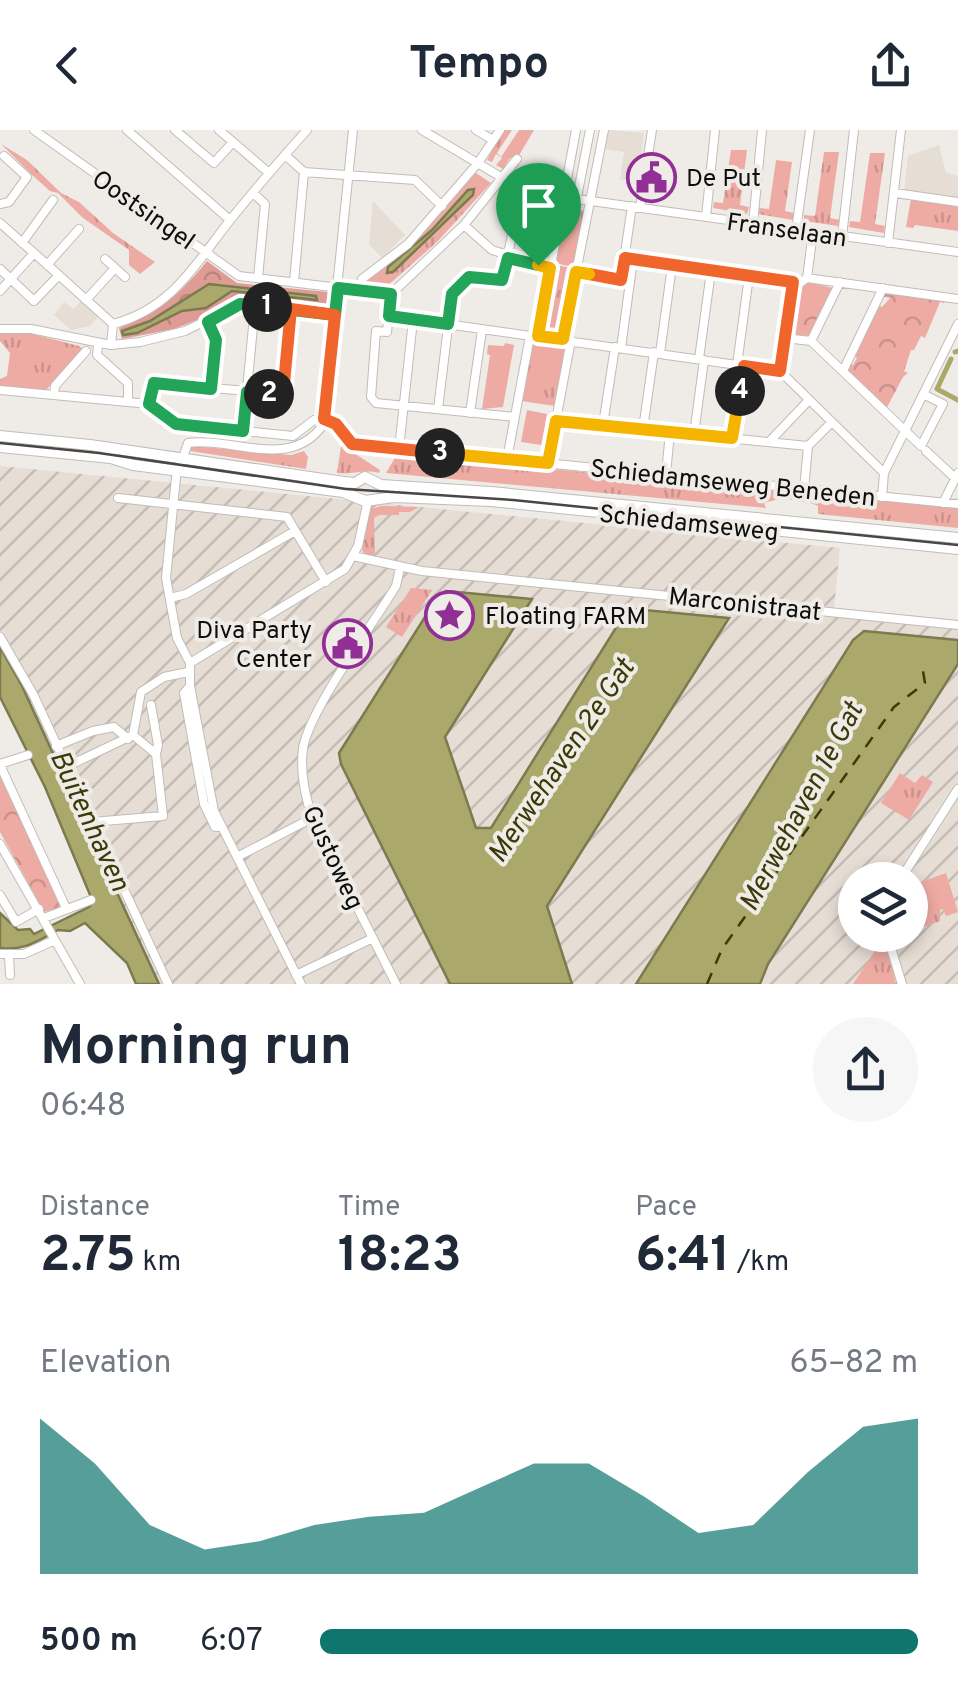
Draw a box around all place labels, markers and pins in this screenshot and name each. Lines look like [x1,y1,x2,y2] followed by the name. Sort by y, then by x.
[625,151,677,203] public building icon: De Put
[496,163,581,266] pin
[686,164,761,196] place label: De Put
[242,282,292,332] pin: 1
[715,366,765,416] pin: 4
[244,369,294,419] pin: 2
[415,428,465,478] pin: 3
[424,589,476,641] place icon: Floating FARM
[485,602,646,634] place label: Floating FARM
[196,616,312,677] place label: Diva Party Center
[321,617,373,669] public building icon: Diva Party Center

